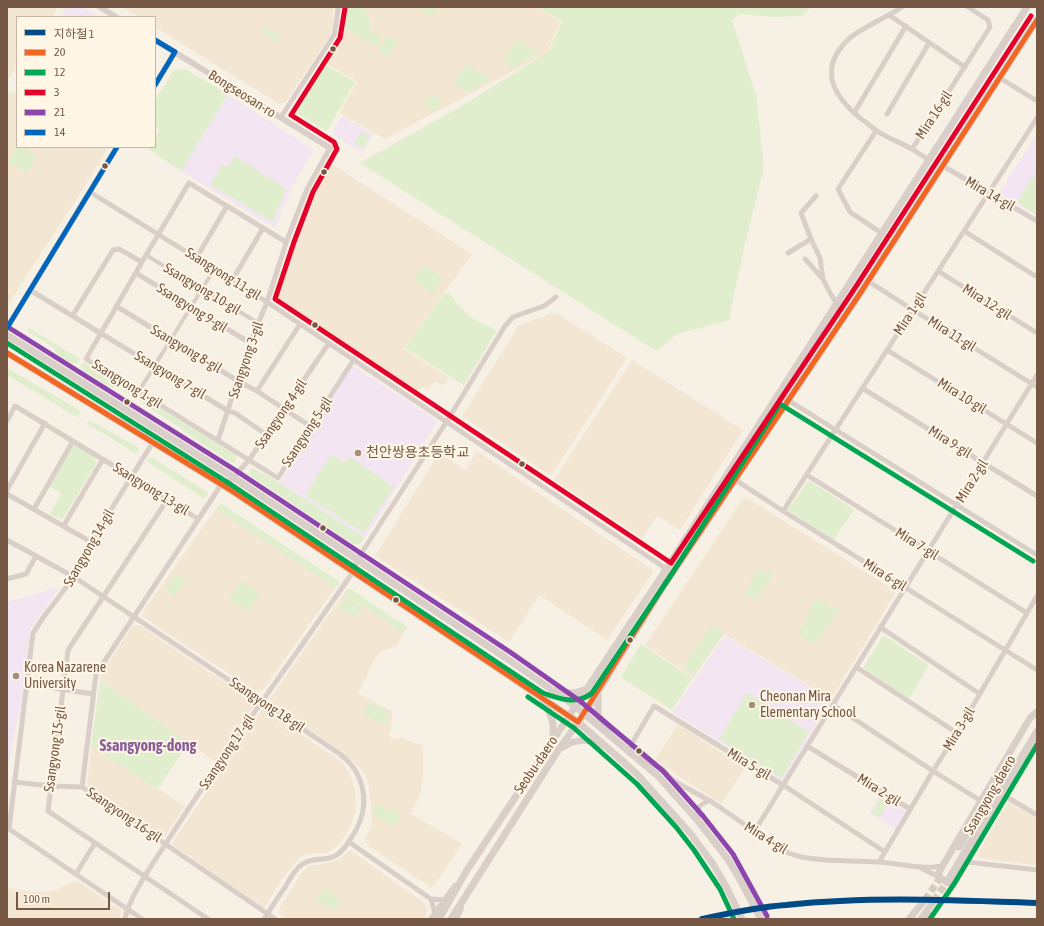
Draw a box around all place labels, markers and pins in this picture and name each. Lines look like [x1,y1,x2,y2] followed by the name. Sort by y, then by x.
[328,44,338,54] unlabelled marker
[100,161,110,171] unlabelled marker
[319,167,329,177] unlabelled marker
[310,320,320,330] unlabelled marker
[122,397,132,407] unlabelled marker
[366,445,469,461] place label: 천안쌍용초등학교
[353,448,363,458] marker: 천안쌍용초등학교
[517,459,527,469] unlabelled marker
[318,523,328,533] unlabelled marker
[391,595,401,605] unlabelled marker
[625,635,635,645] unlabelled marker
[24,660,106,692] place label: Korea Nazarene University
[11,671,21,681] marker: Korea Nazarene University
[760,689,856,722] place label: Cheonan Mira Elementary School
[747,700,757,710] marker: Cheonan Mira Elementary School
[634,746,644,756] unlabelled marker

